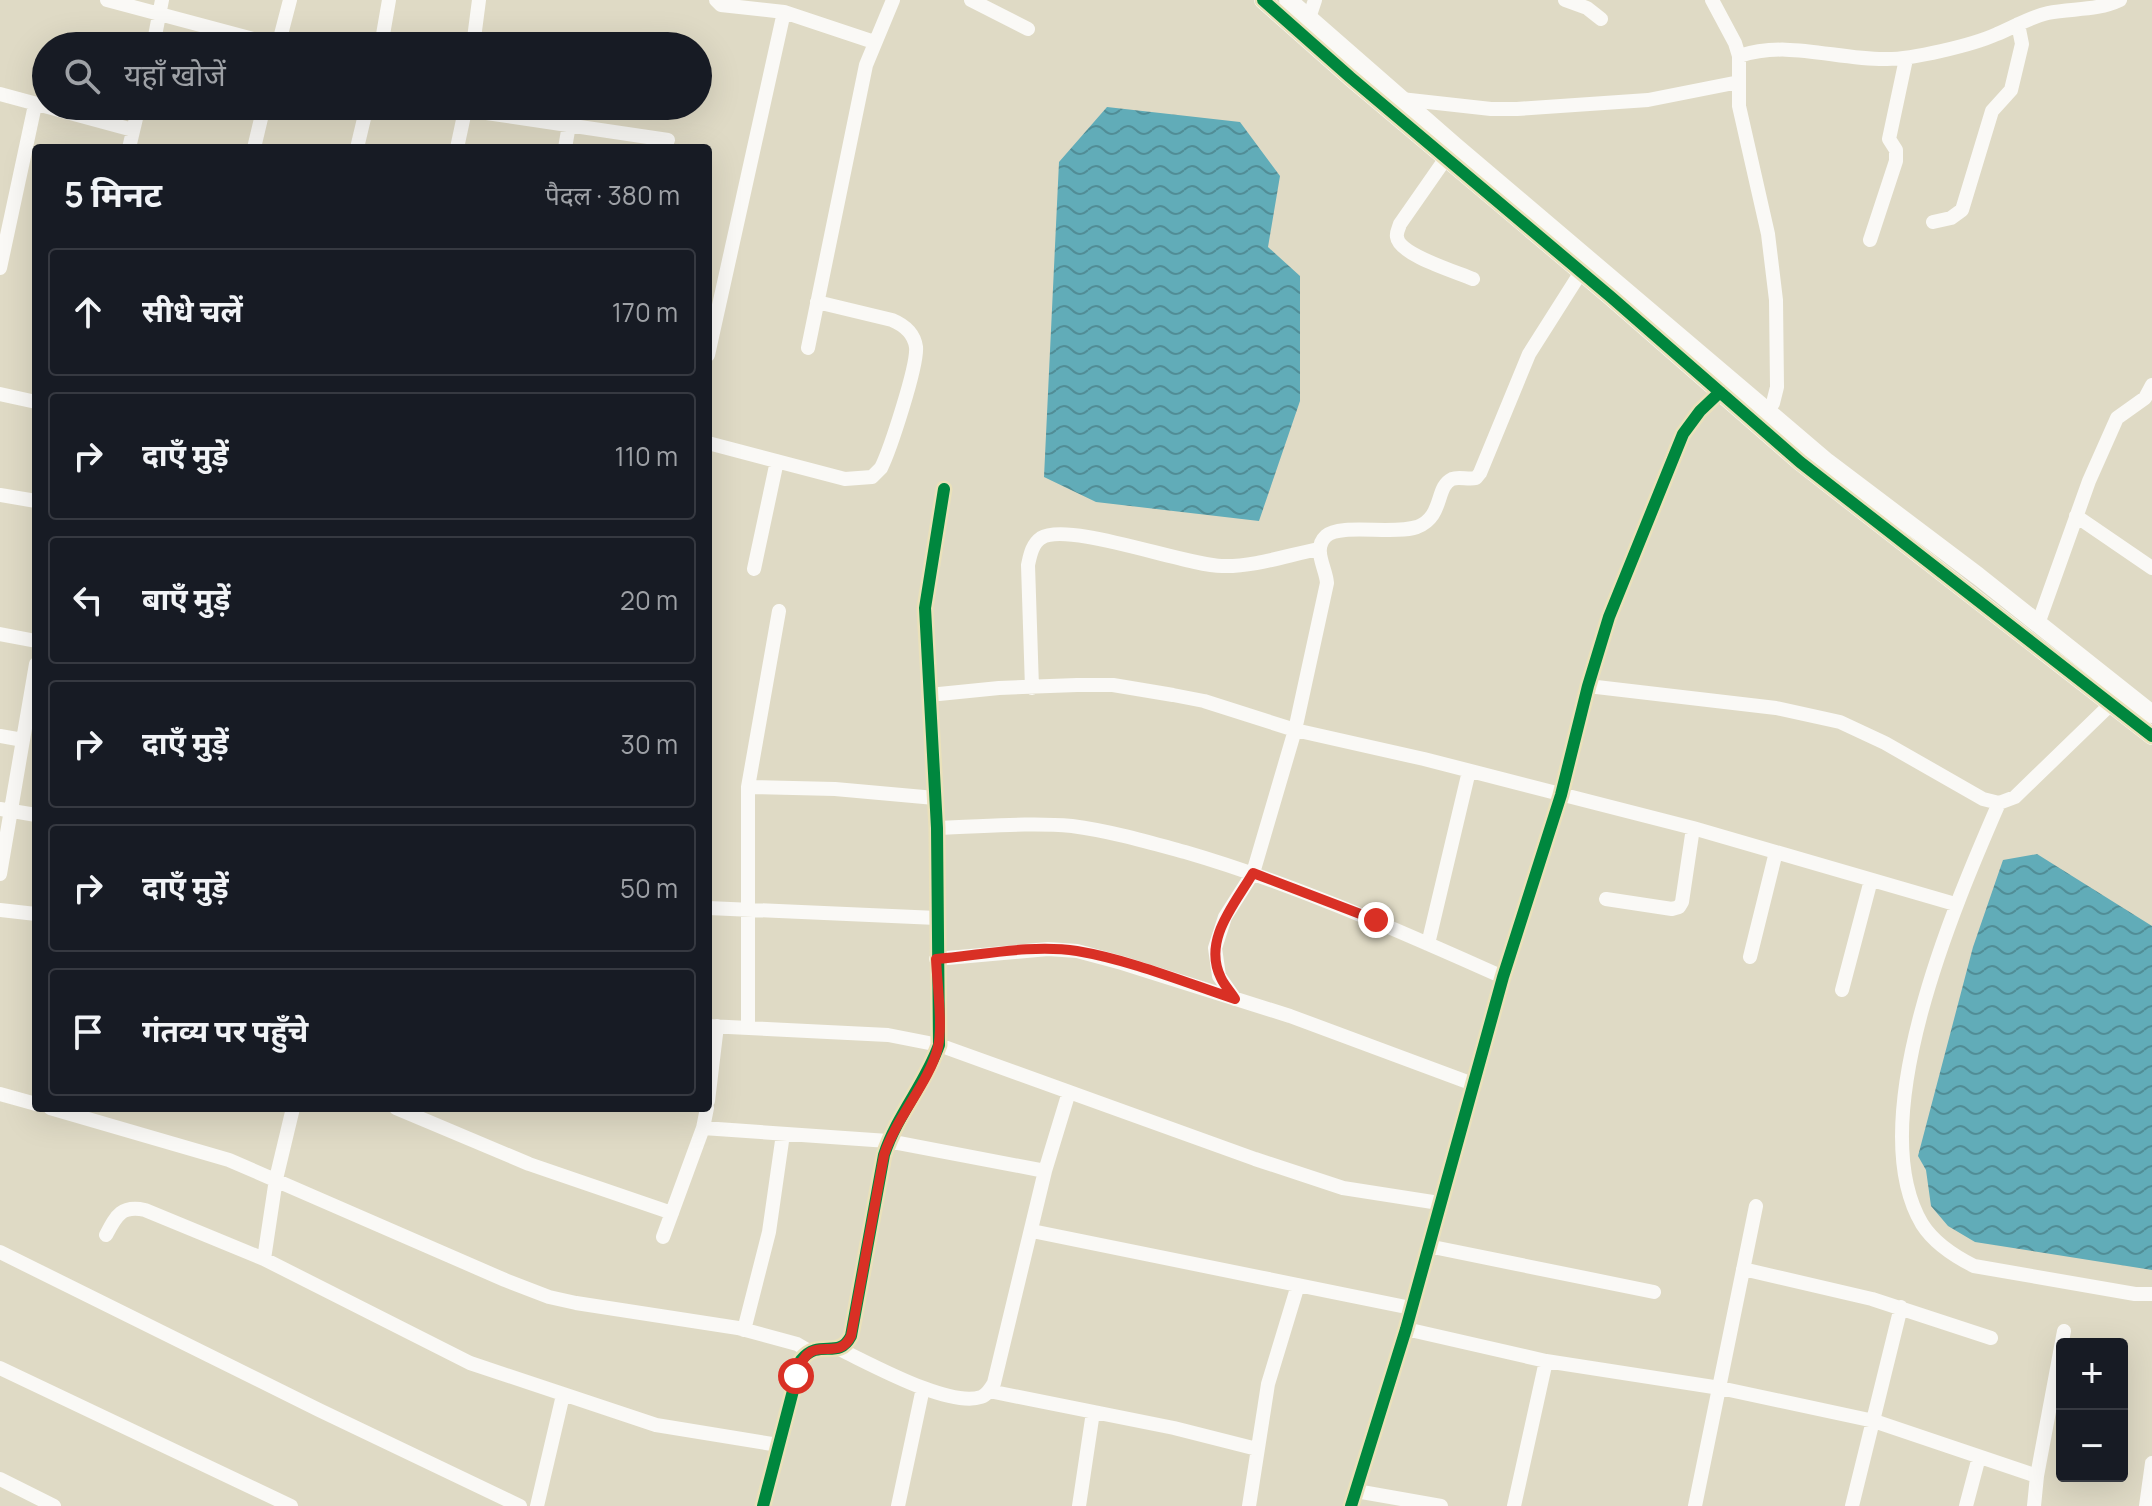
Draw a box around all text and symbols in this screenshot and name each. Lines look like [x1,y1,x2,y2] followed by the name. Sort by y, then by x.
[32,32,712,120] search box
[60,54,104,98] icon: search
[124,54,226,95] text: यहाँ खोजें
[64,171,162,217] text: 5 मिनट
[545,177,680,213] text: पैदल · 380 m
[66,290,110,334] icon: ahead
[142,290,243,331] text: सीधे चलें
[612,294,678,330] text: 170 m
[66,434,110,478] icon: right
[142,434,229,475] text: दाएँ मुड़ें
[615,438,678,474] text: 110 m
[66,578,110,622] icon: left
[142,578,230,619] text: बाएँ मुड़ें
[620,582,678,618] text: 20 m
[66,722,110,766] icon: right
[142,722,229,763] text: दाएँ मुड़ें
[621,726,678,762] text: 30 m
[66,866,110,910] icon: right
[142,866,229,907] text: दाएँ मुड़ें
[620,870,678,906] text: 50 m
[1358,902,1394,938] route end
[66,1010,110,1054] icon: arrive
[142,1010,308,1051] text: गंतव्य पर पहुँचे
[2056,1338,2128,1482] map controls
[2056,1338,2128,1410] button: +
[778,1358,814,1394] route start
[2056,1410,2128,1482] button: −

